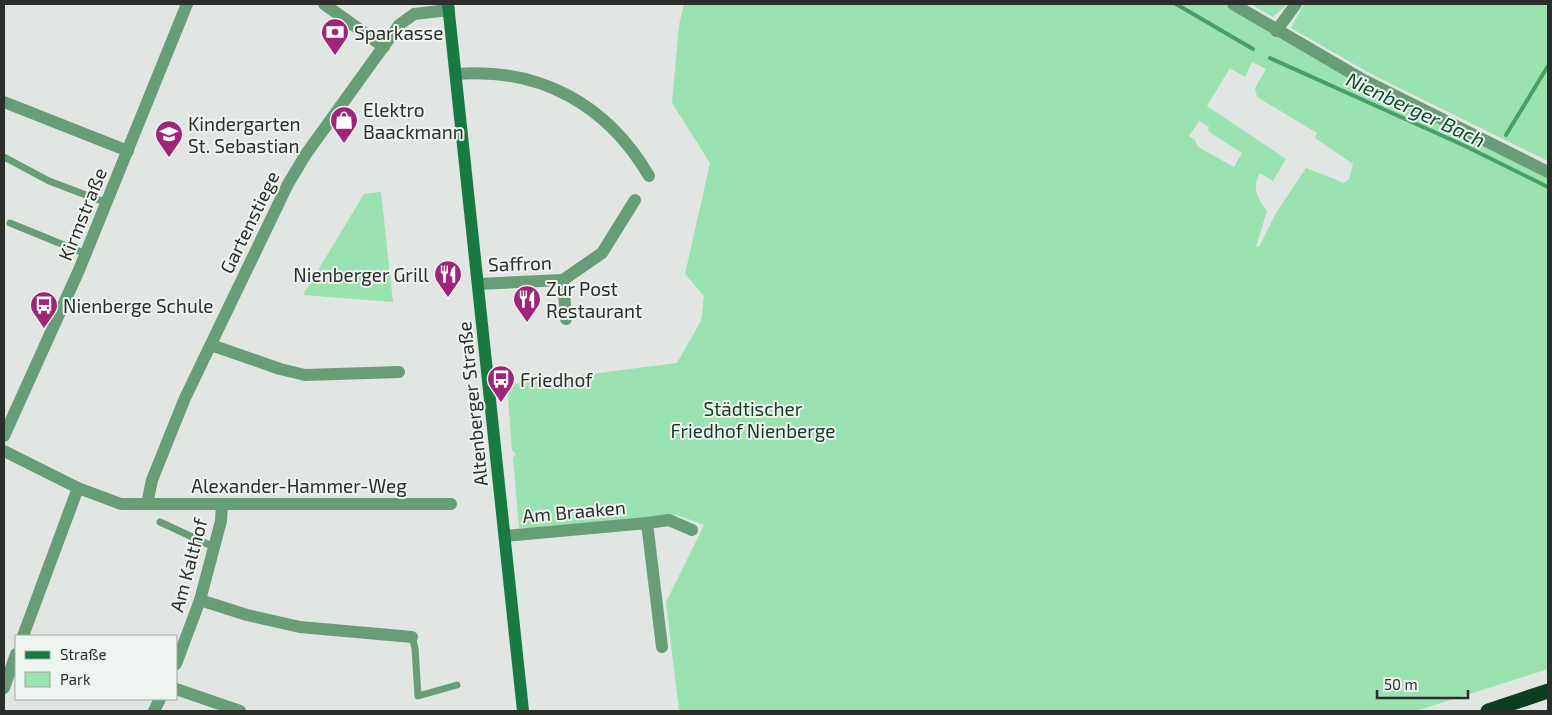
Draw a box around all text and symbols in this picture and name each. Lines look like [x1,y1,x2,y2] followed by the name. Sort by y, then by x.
[320,17,350,56] bank icon: Sparkasse
[354,21,443,44] place label: Sparkasse
[1343,66,1489,152] water label: Nienberger Bach
[363,98,464,143] place label: Elektro Baackmann
[329,105,359,144] shop icon: Elektro Baackmann
[188,112,301,157] place label: Kindergarten St. Sebastian
[154,119,184,158] school or university icon: Kindergarten St. Sebastian
[53,164,111,264] street label: Kirmstraße
[214,167,284,277] street label: Gartenstiege
[488,250,552,276] street label: Saffron
[433,259,463,298] restaurant icon: Nienberger Grill
[293,263,429,286] place label: Nienberger Grill
[546,277,642,322] place label: Zur Post Restaurant
[512,284,542,323] restaurant icon: Zur Post Restaurant
[29,290,59,329] bus stop icon: Nienberge Schule
[63,294,214,317] place label: Nienberge Schule
[452,321,492,487] street label: Altenberger Straße
[486,364,516,403] bus stop icon: Friedhof
[520,368,593,391] place label: Friedhof
[671,397,835,442] park label: Städtischer Friedhof Nienberge
[191,474,407,497] street label: Alexander-Hammer-Weg
[521,495,627,527] street label: Am Braaken
[164,515,212,614] street label: Am Kalthof
[15,635,178,700] legend
[60,645,106,663] text: Straße
[1377,668,1468,700] scale bar
[60,670,91,688] text: Park
[1384,675,1418,693] text: 50 m

